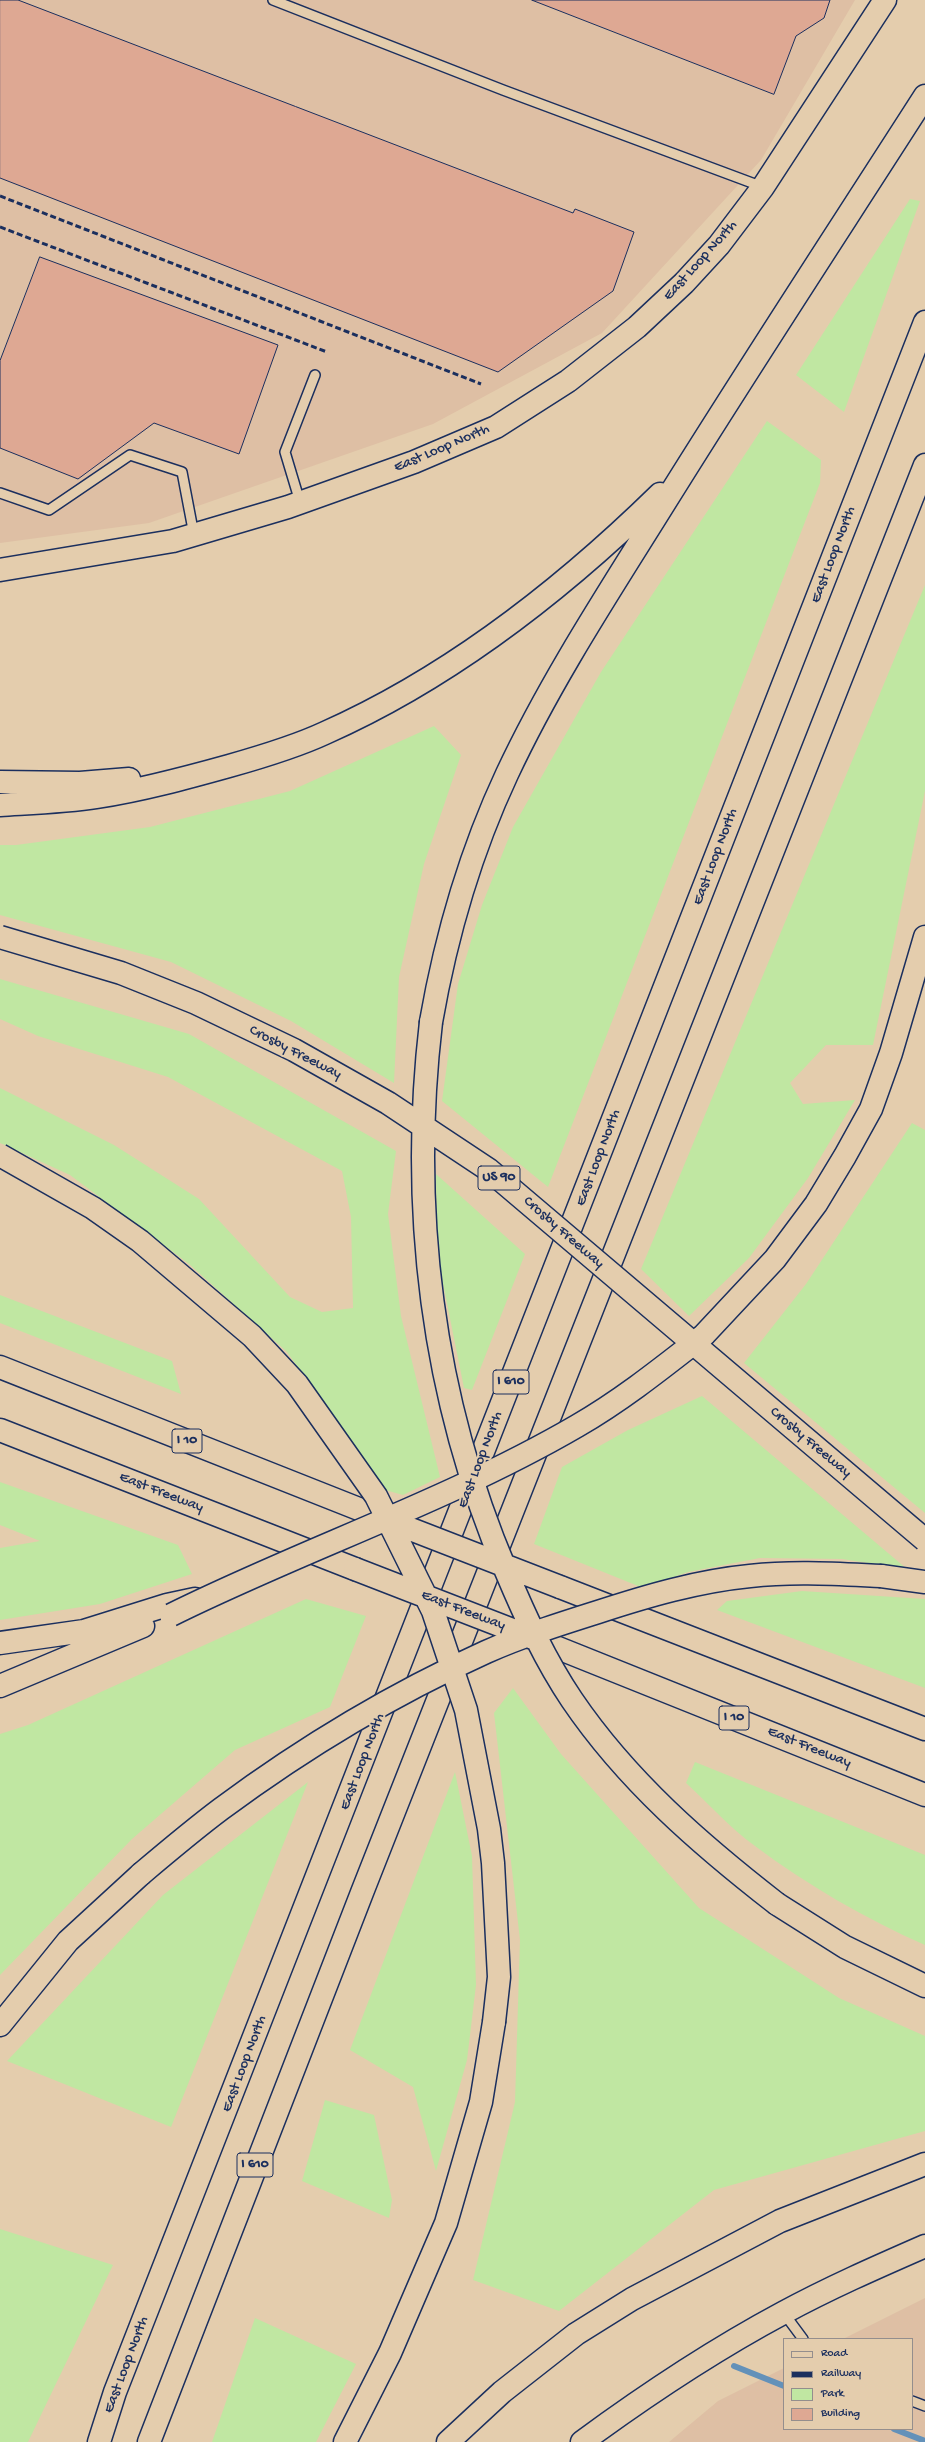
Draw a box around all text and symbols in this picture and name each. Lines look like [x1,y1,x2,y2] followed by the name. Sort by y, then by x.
[660,217,742,305] street label: East Loop North
[392,421,492,477] street label: East Loop North
[807,504,861,606] street label: East Loop North
[689,806,743,908] street label: East Loop North
[246,1022,344,1084] street label: Crosby Freeway
[572,1107,626,1209] street label: East Loop North
[478,1166,520,1190] road number: US 90
[519,1193,607,1273] street label: Crosby Freeway
[493,1370,529,1394] road number: I 610
[765,1404,855,1482] street label: Crosby Freeway
[454,1409,508,1511] street label: East Loop North
[172,1429,202,1453] road number: I 10
[116,1469,206,1517] street label: East Freeway
[418,1587,508,1635] street label: East Freeway
[719,1706,749,1730] road number: I 10
[336,1711,390,1813] street label: East Loop North
[765,1723,853,1773] street label: East Freeway
[218,2013,272,2115] street label: East Loop North
[237,2153,273,2177] road number: I 610
[100,2314,154,2416] street label: East Loop North
[783,2338,913,2430] legend
[821,2347,847,2361] text: Road
[821,2367,861,2381] text: Railway
[821,2387,844,2401] text: Park
[821,2407,860,2421] text: Building

